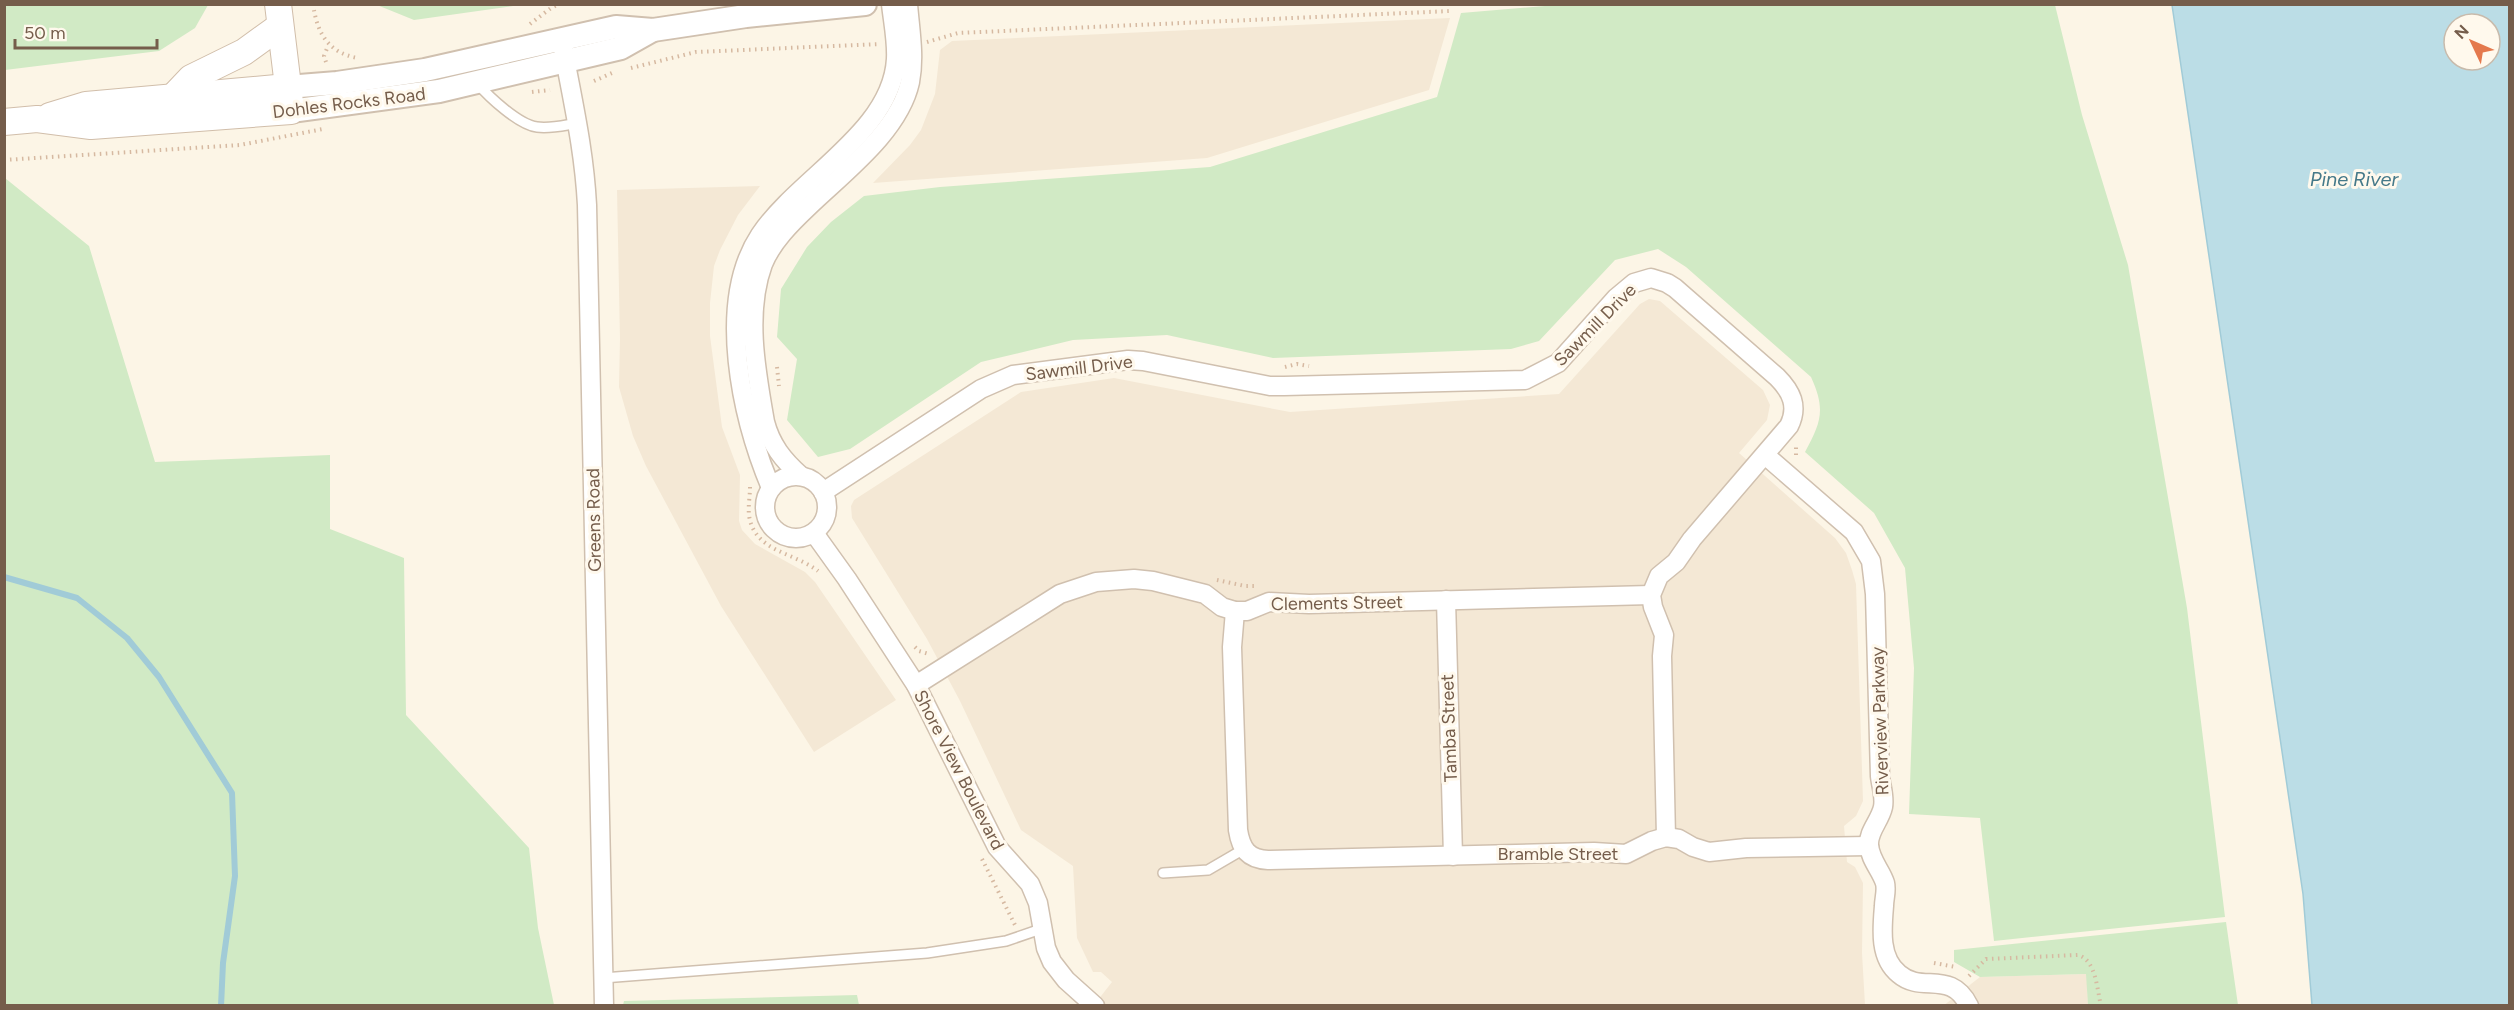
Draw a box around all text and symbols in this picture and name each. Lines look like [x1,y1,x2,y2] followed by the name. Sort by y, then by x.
[15,12,158,50] scale bar
[2442,12,2502,72] north arrow
[2450,21,2473,43] text: N
[24,22,66,44] text: 50 m
[271,83,427,123] street label: Dohles Rocks Road
[2310,167,2399,191] water label: Pine River
[1549,279,1641,371] street label: Sawmill Drive
[1024,350,1134,385] street label: Sawmill Drive
[582,468,606,572] street label: Greens Road
[1271,591,1403,615] street label: Clements Street
[1866,646,1894,796] street label: Riverview Parkway
[1436,674,1462,782] street label: Tamba Street
[909,686,1009,854] street label: Shore View Boulevard
[1498,843,1619,865] street label: Bramble Street

